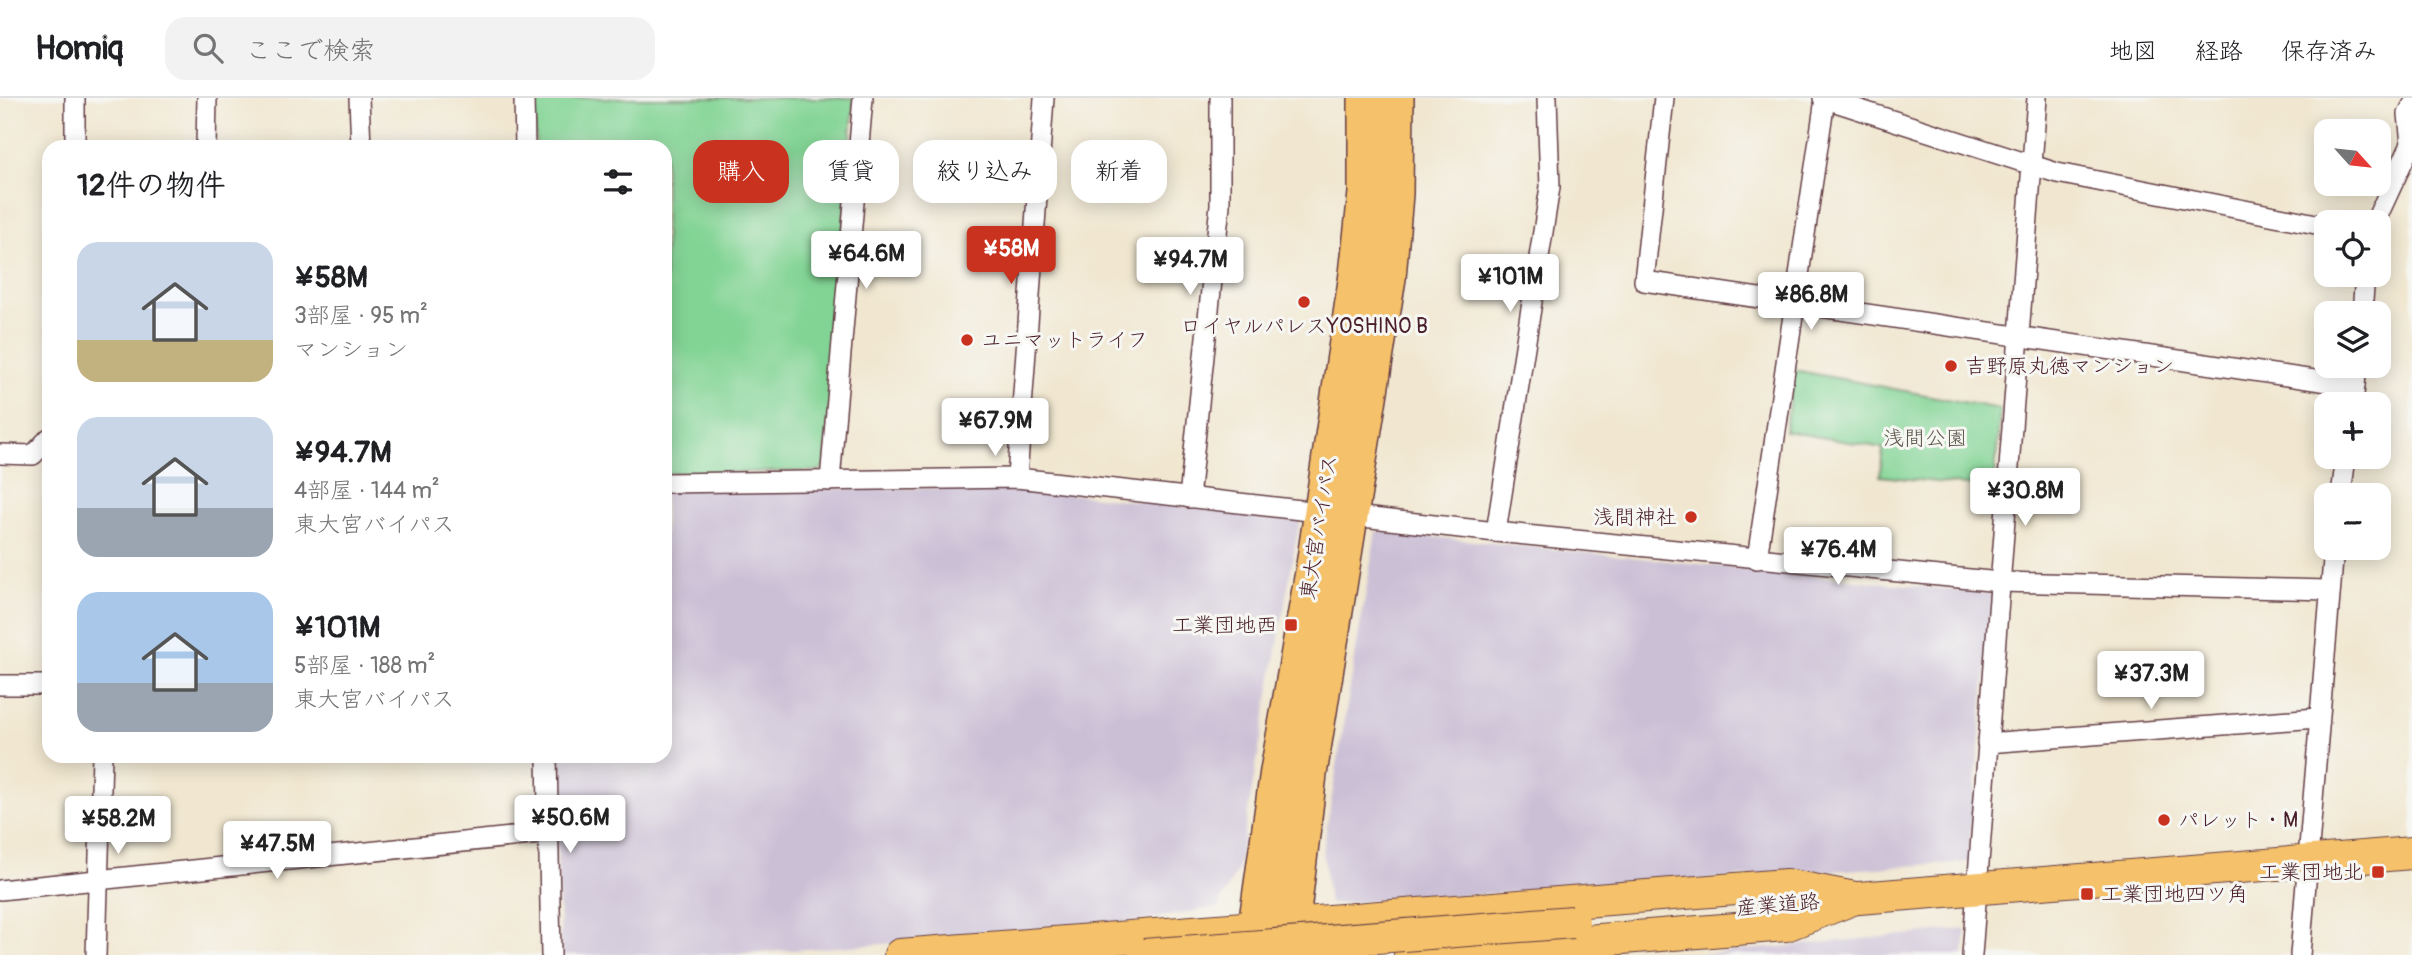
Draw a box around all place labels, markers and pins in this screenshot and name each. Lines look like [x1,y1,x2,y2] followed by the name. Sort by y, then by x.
[970,226,1052,286] pin: ¥58M
[809,232,923,291] pin: ¥64.6M
[1133,238,1247,297] pin: ¥94.7M
[1461,254,1559,314] pin: ¥101M
[1754,272,1868,332] pin: ¥86.8M
[1296,294,1312,310] marker: ロイヤルパレスYOSHINO B
[1180,313,1428,340] place label: ロイヤルパレスYOSHINO B
[981,327,1148,354] place label: ユニマットライフ
[959,332,975,348] marker: ユニマットライフ
[1965,353,2174,380] place label: 吉野原丸徳マンション
[1943,358,1959,374] marker: 吉野原丸徳マンション
[938,398,1052,458] pin: ¥67.9M
[1968,468,2082,528] pin: ¥30.8M
[1593,504,1677,531] place label: 浅間神社
[1683,509,1699,525] marker: 浅間神社
[1781,528,1895,587] pin: ¥76.4M
[1172,612,1277,639] place label: 工業団地西
[1283,617,1299,633] marker: 工業団地西
[2094,652,2208,711] pin: ¥37.3M
[61,796,175,856] pin: ¥58.2M
[513,796,627,855] pin: ¥50.6M
[2178,807,2298,834] place label: パレット・M
[2156,812,2172,828] marker: パレット・M
[220,822,334,881] pin: ¥47.5M
[2259,859,2364,886] place label: 工業団地北
[2370,864,2386,880] marker: 工業団地北
[2101,881,2248,908] place label: 工業団地四ツ角
[2079,886,2095,902] marker: 工業団地四ツ角

